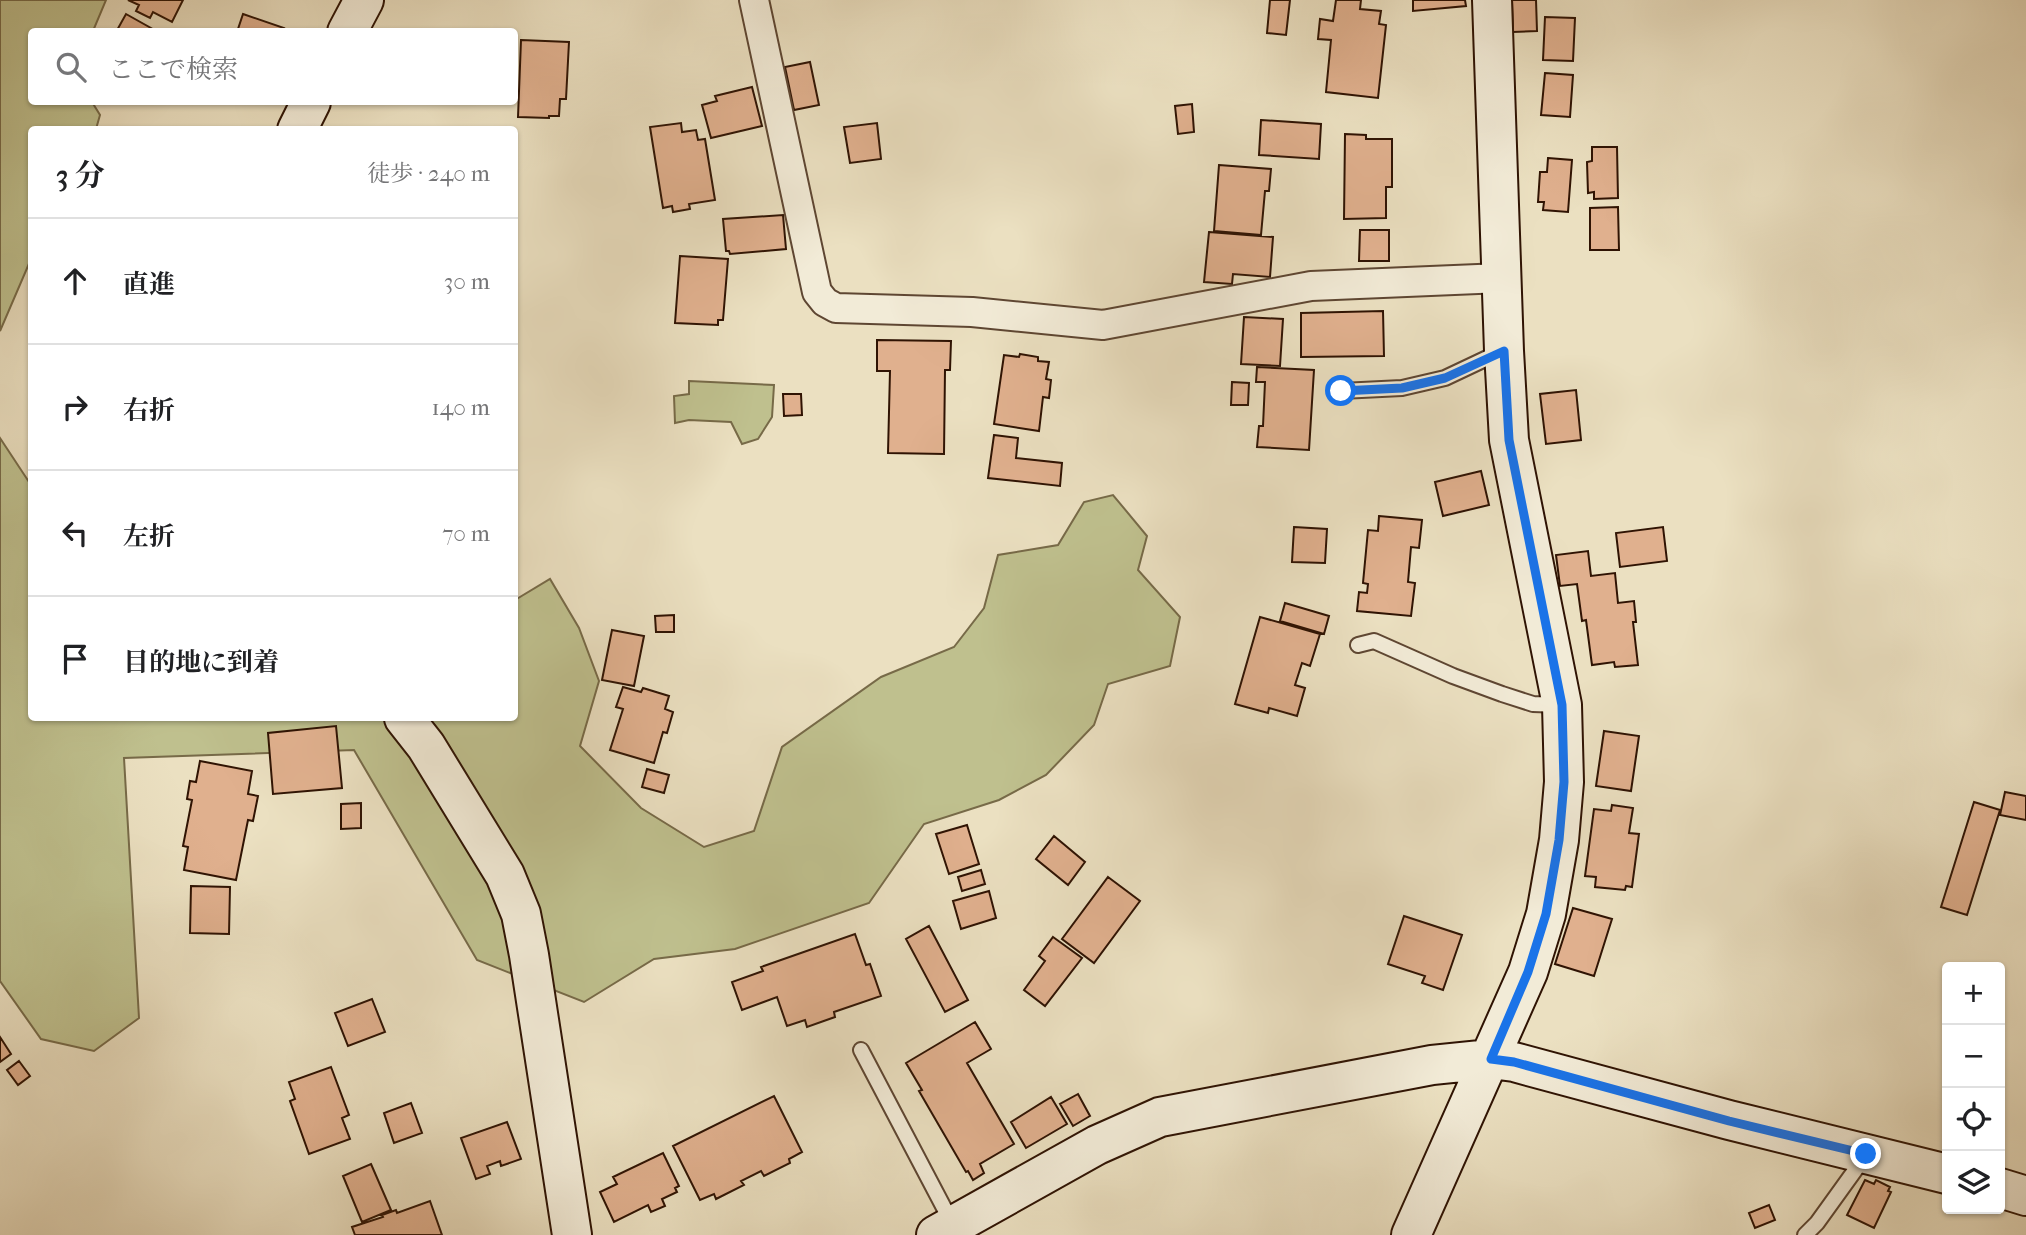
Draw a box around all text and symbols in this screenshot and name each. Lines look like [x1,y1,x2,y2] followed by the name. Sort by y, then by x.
[28,28,518,105] search box
[52,48,90,86] icon: search
[108,54,238,85] text: ここで検索
[56,158,105,193] text: 3 分
[367,160,490,187] text: 徒歩 · 240 m
[56,262,94,300] icon: ahead
[444,268,490,295] text: 30 m
[123,269,175,300] text: 直進
[1325,375,1356,406] route start
[56,388,94,426] icon: right
[431,394,490,421] text: 140 m
[123,395,175,426] text: 右折
[56,514,94,552] icon: left
[442,520,490,547] text: 70 m
[123,521,175,552] text: 左折
[56,640,94,678] icon: arrive
[123,647,279,678] text: 目的地に到着
[1942,962,2005,1214] map controls
[1942,962,2005,1025] button: +
[1942,1025,2005,1088] button: −
[1942,1088,2005,1151] button: locate
[1850,1138,1881,1169] route end
[1942,1151,2005,1214] button: layers

